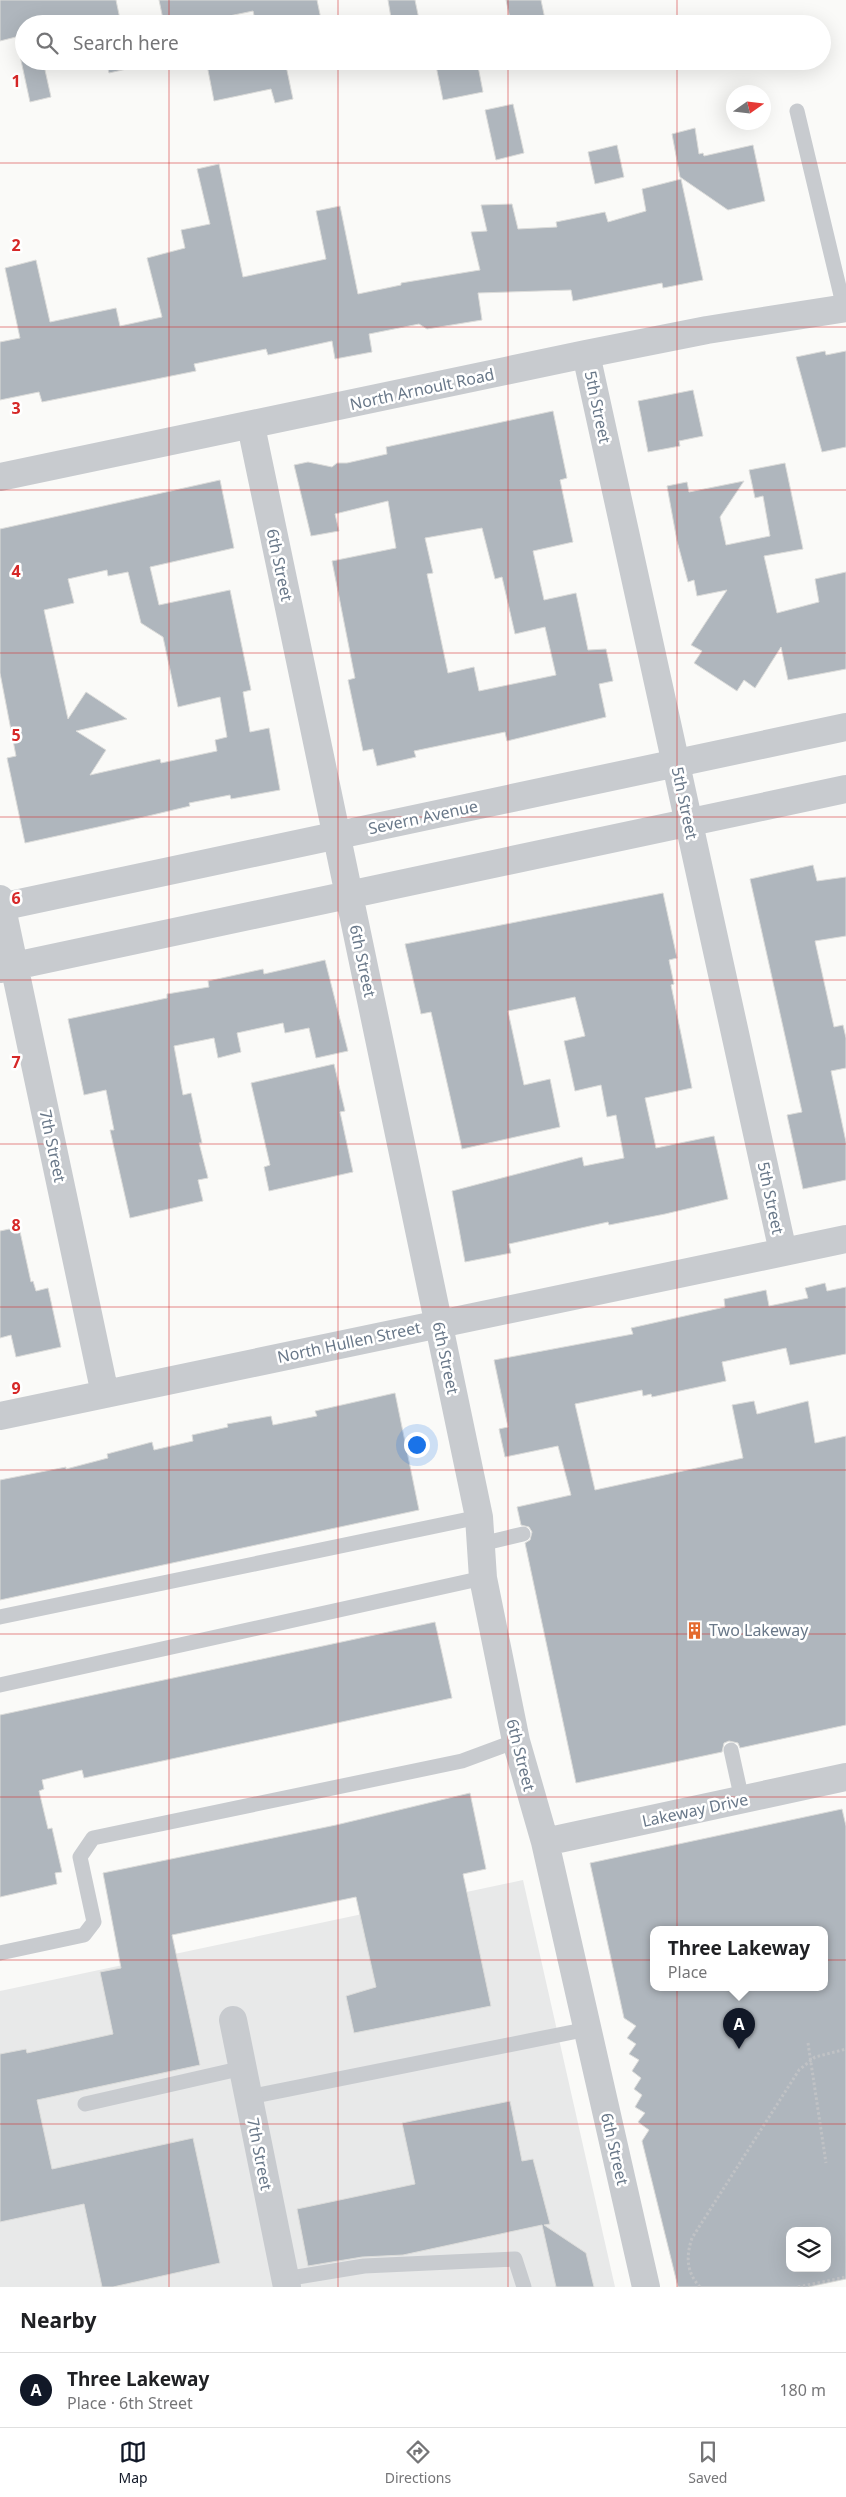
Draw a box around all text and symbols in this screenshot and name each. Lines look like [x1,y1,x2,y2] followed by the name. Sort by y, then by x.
[15,15,831,70] search box
[33,29,61,57] icon: search
[73,30,179,56] text: Search here
[11,70,21,92] text: 1
[726,85,771,130] north arrow
[11,234,21,256] text: 2
[348,363,496,415] street label: North Arnoult Road
[580,369,616,446] street label: 5th Street
[11,397,21,419] text: 3
[262,527,298,604] street label: 6th Street
[11,560,21,582] text: 4
[11,724,21,746] text: 5
[667,765,703,842] street label: 5th Street
[366,795,480,839] street label: Severn Avenue
[11,887,21,909] text: 6
[345,923,381,1000] street label: 6th Street
[11,1051,21,1073] text: 7
[35,1108,71,1185] street label: 7th Street
[753,1160,789,1237] street label: 5th Street
[11,1214,21,1236] text: 8
[275,1316,423,1368] street label: North Hullen Street
[428,1320,464,1397] street label: 6th Street
[11,1377,21,1399] text: 9
[404,1432,430,1458] your location
[709,1619,809,1641] place label: Two Lakeway
[685,1620,705,1640] building icon: Two Lakeway
[501,1717,541,1794] street label: 6th Street
[640,1788,750,1832] street label: Lakeway Drive
[650,1926,828,1991] popup
[668,1935,810,1961] text: Three Lakeway
[668,1961,707,1983] text: Place
[723,2008,755,2049] pin: A
[596,2111,634,2188] street label: 6th Street
[242,2116,278,2192] street label: 7th Street
[786,2227,831,2272] map controls
[786,2227,831,2272] button: layers
[20,2306,96,2334] text: Nearby
[67,2366,209,2392] text: Three Lakeway
[30,2379,42,2401] text: A
[779,2379,826,2401] text: 180 m
[67,2392,193,2414] text: Place · 6th Street
[119,2438,148,2487] tab: Map
[385,2438,451,2487] tab: Directions
[688,2438,727,2487] tab: Saved

